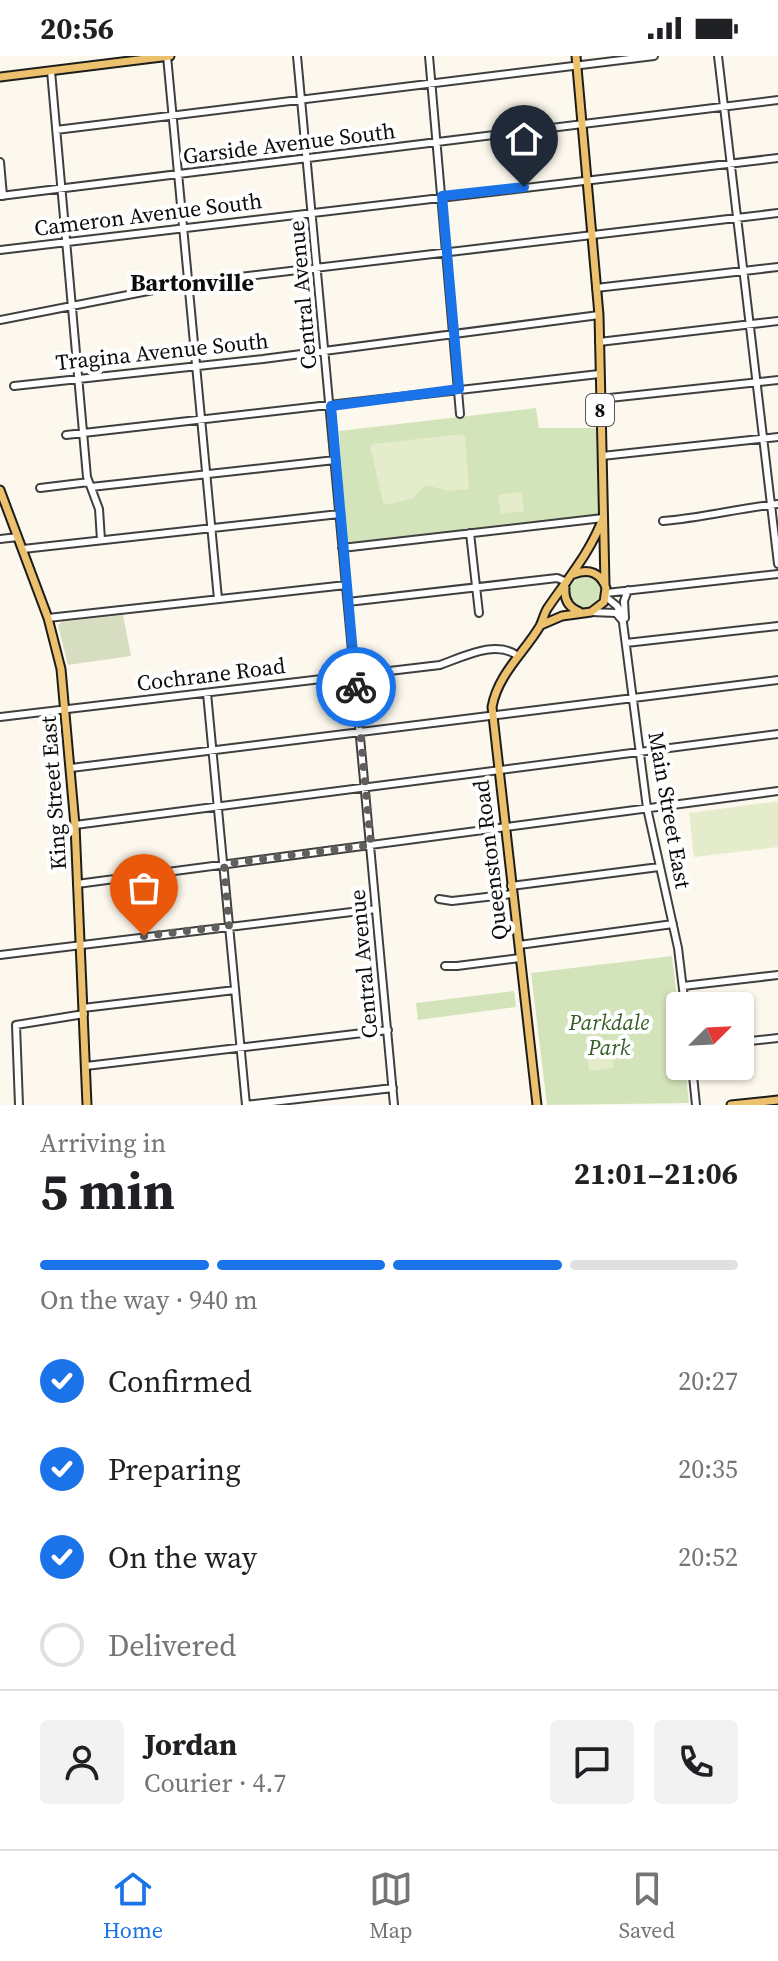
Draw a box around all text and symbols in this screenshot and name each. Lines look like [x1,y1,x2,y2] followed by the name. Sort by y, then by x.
[40,8,114,49] text: 20:56
[490,105,558,187] pin
[181,115,397,171] street label: Garside Avenue South
[502,117,546,161] icon: home
[32,185,264,243] street label: Cameron Avenue South
[281,219,323,371] street label: Central Avenue
[130,266,254,299] district label: Bartonville
[54,325,270,377] street label: Tragina Avenue South
[586,394,614,426] road number: 8
[316,647,396,727] courier
[135,650,287,698] street label: Cochrane Road
[334,665,378,709] icon: bike
[33,714,73,871] street label: King Street East
[641,729,699,892] street label: Main Street East
[465,778,515,942] street label: Queenston Road
[110,854,178,936] pin
[122,866,166,910] icon: bag
[342,888,384,1040] street label: Central Avenue
[666,992,754,1080] north arrow
[666,992,754,1080] map controls
[568,1007,649,1062] park label: Parkdale Park
[40,1125,166,1161] text: Arriving in
[574,1153,738,1194] text: 21:01–21:06
[40,1155,175,1226] text: 5 min
[40,1282,258,1318] text: On the way · 940 m
[40,1359,84,1403] icon: check
[108,1361,252,1402] text: Confirmed
[678,1363,738,1399] text: 20:27
[40,1447,84,1491] icon: check
[108,1449,241,1490] text: Preparing
[678,1451,738,1487] text: 20:35
[40,1535,84,1579] icon: check
[108,1537,257,1578] text: On the way
[678,1539,738,1575] text: 20:52
[108,1625,236,1666] text: Delivered
[40,1720,124,1804] button: person
[550,1720,634,1804] button: chat
[654,1720,738,1804] button: phone
[144,1724,237,1765] text: Jordan
[144,1765,286,1801] text: Courier · 4.7
[103,1867,163,1945] tab: Home
[369,1867,413,1945] tab: Map
[619,1867,675,1945] tab: Saved

